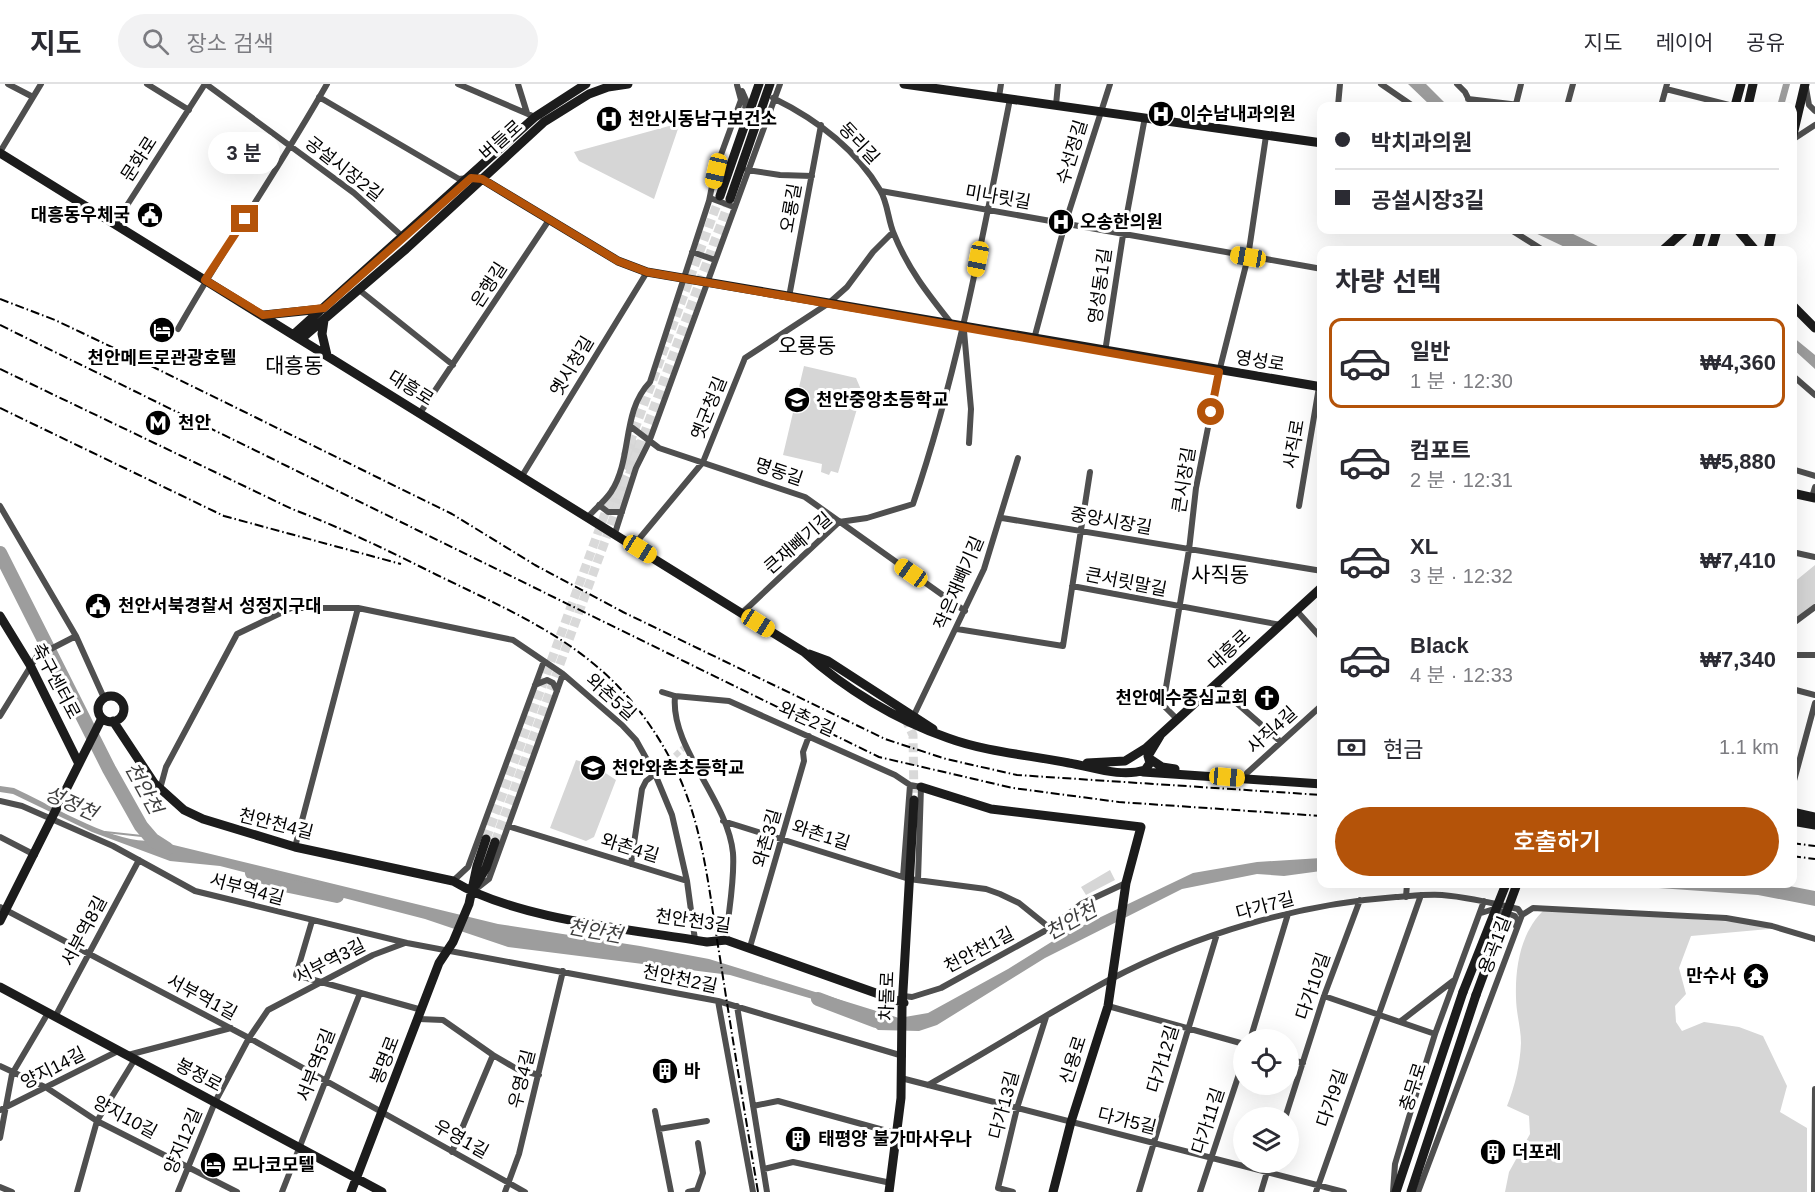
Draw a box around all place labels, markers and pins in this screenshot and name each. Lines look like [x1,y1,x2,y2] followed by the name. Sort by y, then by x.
[1146,99,1176,129] hospital icon: 이수남내과의원
[594,104,624,134] hospital icon: 천안시동남구보건소
[1180,104,1296,124] place label: 이수남내과의원
[628,109,777,129] place label: 천안시동남구보건소
[135,200,165,230] public building icon: 대흥동우체국
[31,205,130,225] place label: 대흥동우체국
[1046,207,1076,237] hospital icon: 오송한의원
[1080,212,1163,232] place label: 오송한의원
[147,315,177,345] hotel icon: 천안메트로관광호텔
[87,348,237,368] place label: 천안메트로관광호텔
[782,385,812,415] school or university icon: 천안중앙초등학교
[816,390,948,410] place label: 천안중앙초등학교
[143,408,173,438] metro station icon: 천안
[178,413,212,433] place label: 천안
[83,591,113,621] public building icon: 천안서북경찰서 성정지구대
[118,596,322,616] place label: 천안서북경찰서 성정지구대
[1252,683,1282,713] church icon: 천안예수중심교회
[1116,688,1248,708] place label: 천안예수중심교회
[578,753,608,783] school or university icon: 천안와촌초등학교
[612,758,744,778] place label: 천안와촌초등학교
[1741,961,1771,991] temple icon: 만수사
[1686,966,1736,986] place label: 만수사
[650,1056,680,1086] building icon: 바
[684,1061,701,1081] place label: 바
[783,1124,813,1154] building icon: 태평양 불가마사우나
[818,1129,972,1149] place label: 태평양 불가마사우나
[1478,1137,1508,1167] building icon: 더포레
[1512,1142,1562,1162] place label: 더포레
[198,1150,228,1180] hotel icon: 모나코모텔
[232,1155,315,1175] place label: 모나코모텔

